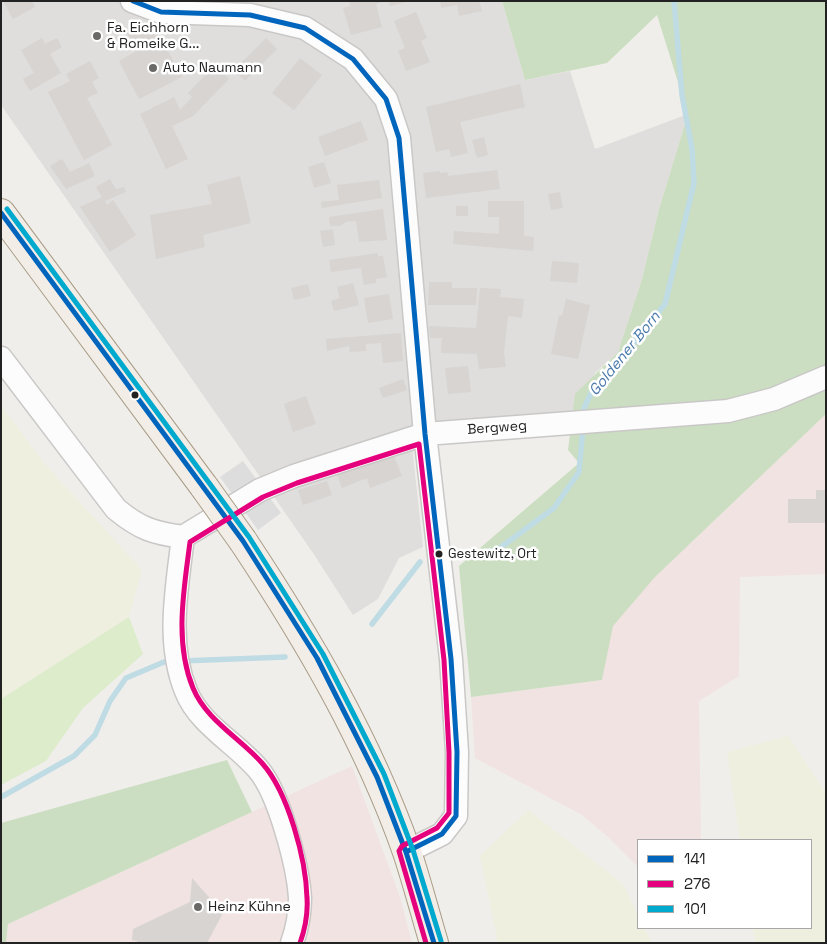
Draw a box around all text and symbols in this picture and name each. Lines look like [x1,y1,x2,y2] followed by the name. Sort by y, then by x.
[107,20,199,52] place label: Fa. Eichhorn & Romeike G...
[91,30,103,42] marker: Fa. Eichhorn & Romeike G...
[163,60,262,76] place label: Auto Naumann
[147,62,159,74] marker: Auto Naumann
[586,308,664,400] water label: Goldener Born
[130,390,140,400] unlabelled marker
[467,418,527,438] street label: Bergweg
[448,546,537,562] place label: Gestewitz, Ort
[434,549,444,559] marker: Gestewitz, Ort
[637,839,812,929] legend
[684,849,706,868] text: 141
[684,874,710,893] text: 276
[208,899,291,915] place label: Heinz Kühne
[684,899,706,918] text: 101
[192,901,204,913] marker: Heinz Kühne

